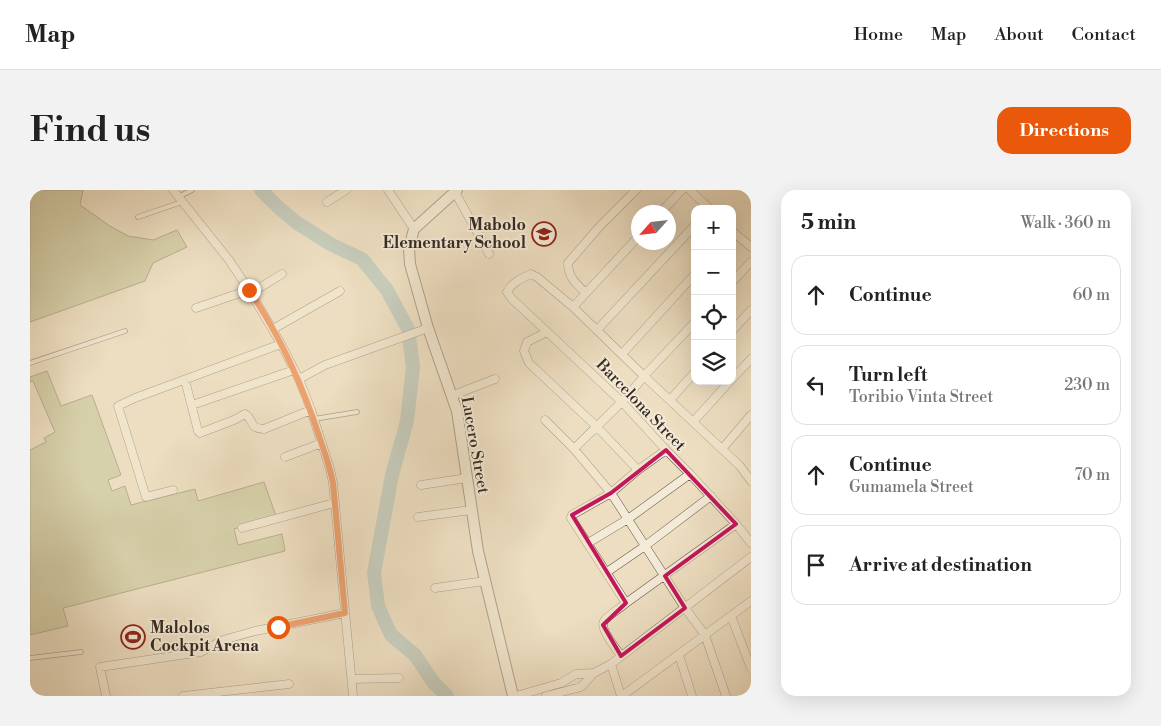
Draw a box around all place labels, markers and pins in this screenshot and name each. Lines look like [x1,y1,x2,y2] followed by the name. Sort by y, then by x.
[383,215,527,253] place label: Mabolo Elementary School
[531,221,557,247] school or university icon: Mabolo Elementary School
[150,618,259,656] place label: Malolos Cockpit Arena
[120,624,146,650] sports icon: Malolos Cockpit Arena

